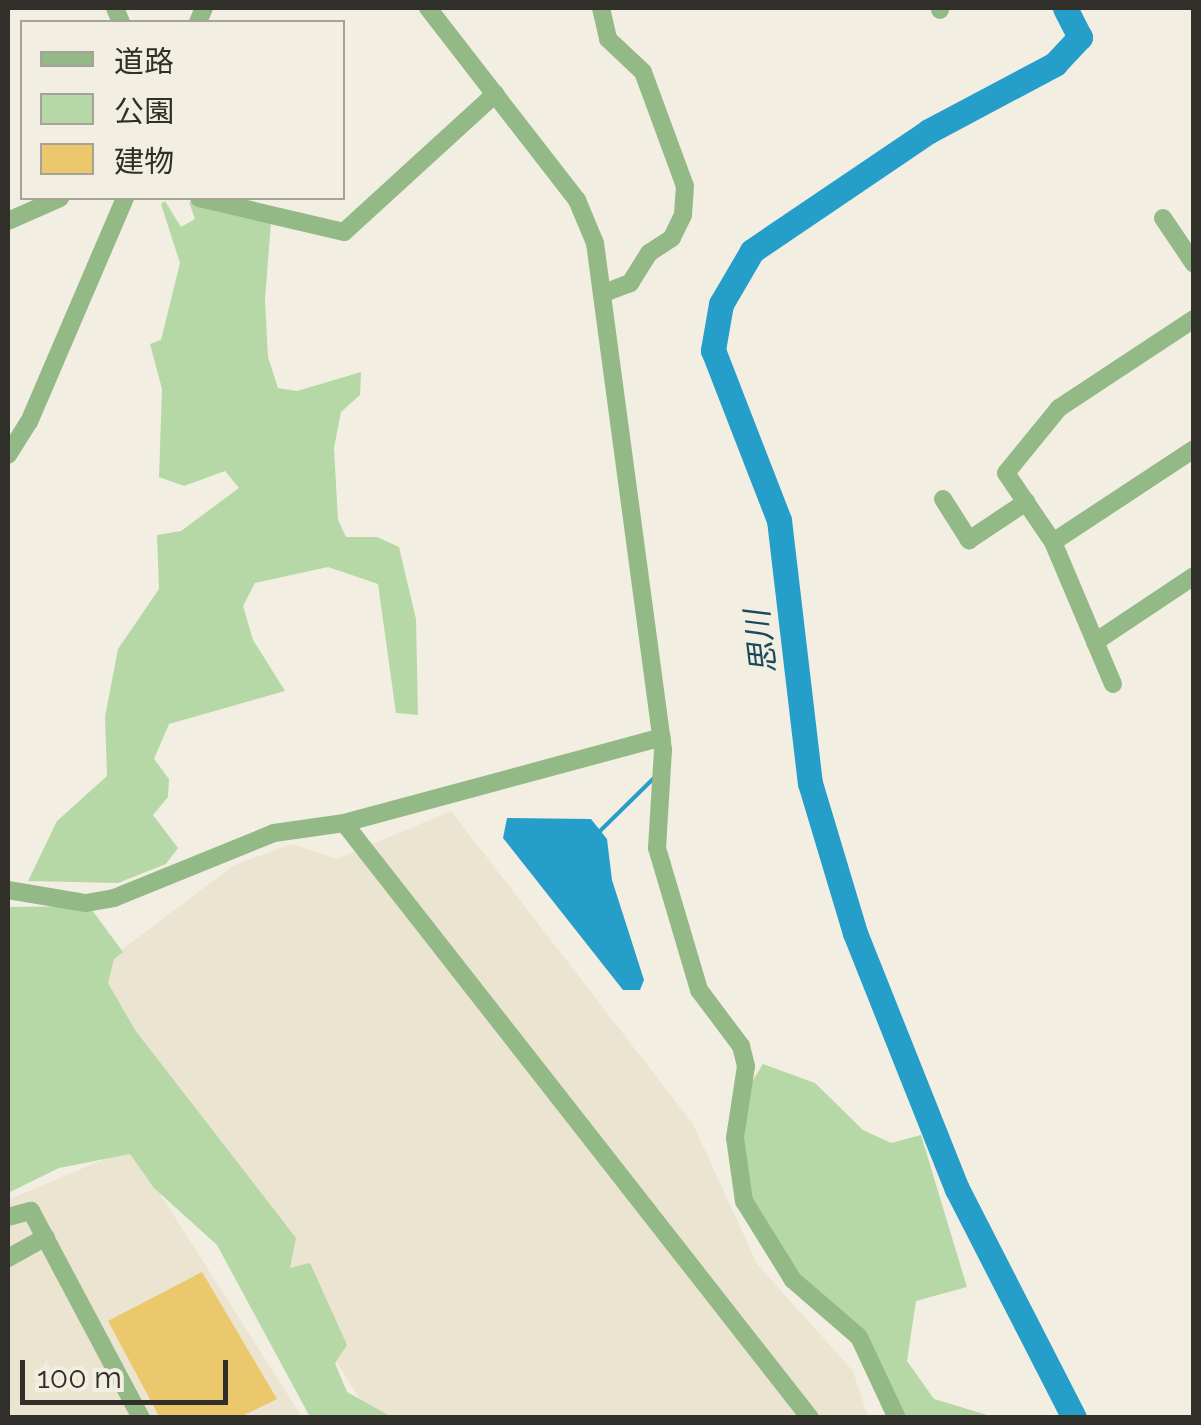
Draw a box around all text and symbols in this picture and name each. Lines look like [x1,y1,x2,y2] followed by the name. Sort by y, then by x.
[20,20,345,200] legend
[114,44,174,79] text: 道路
[114,94,174,129] text: 公園
[114,144,174,179] text: 建物
[738,608,784,676] water label: 思川
[25,1340,232,1402] scale bar
[37,1360,122,1395] text: 100 m

